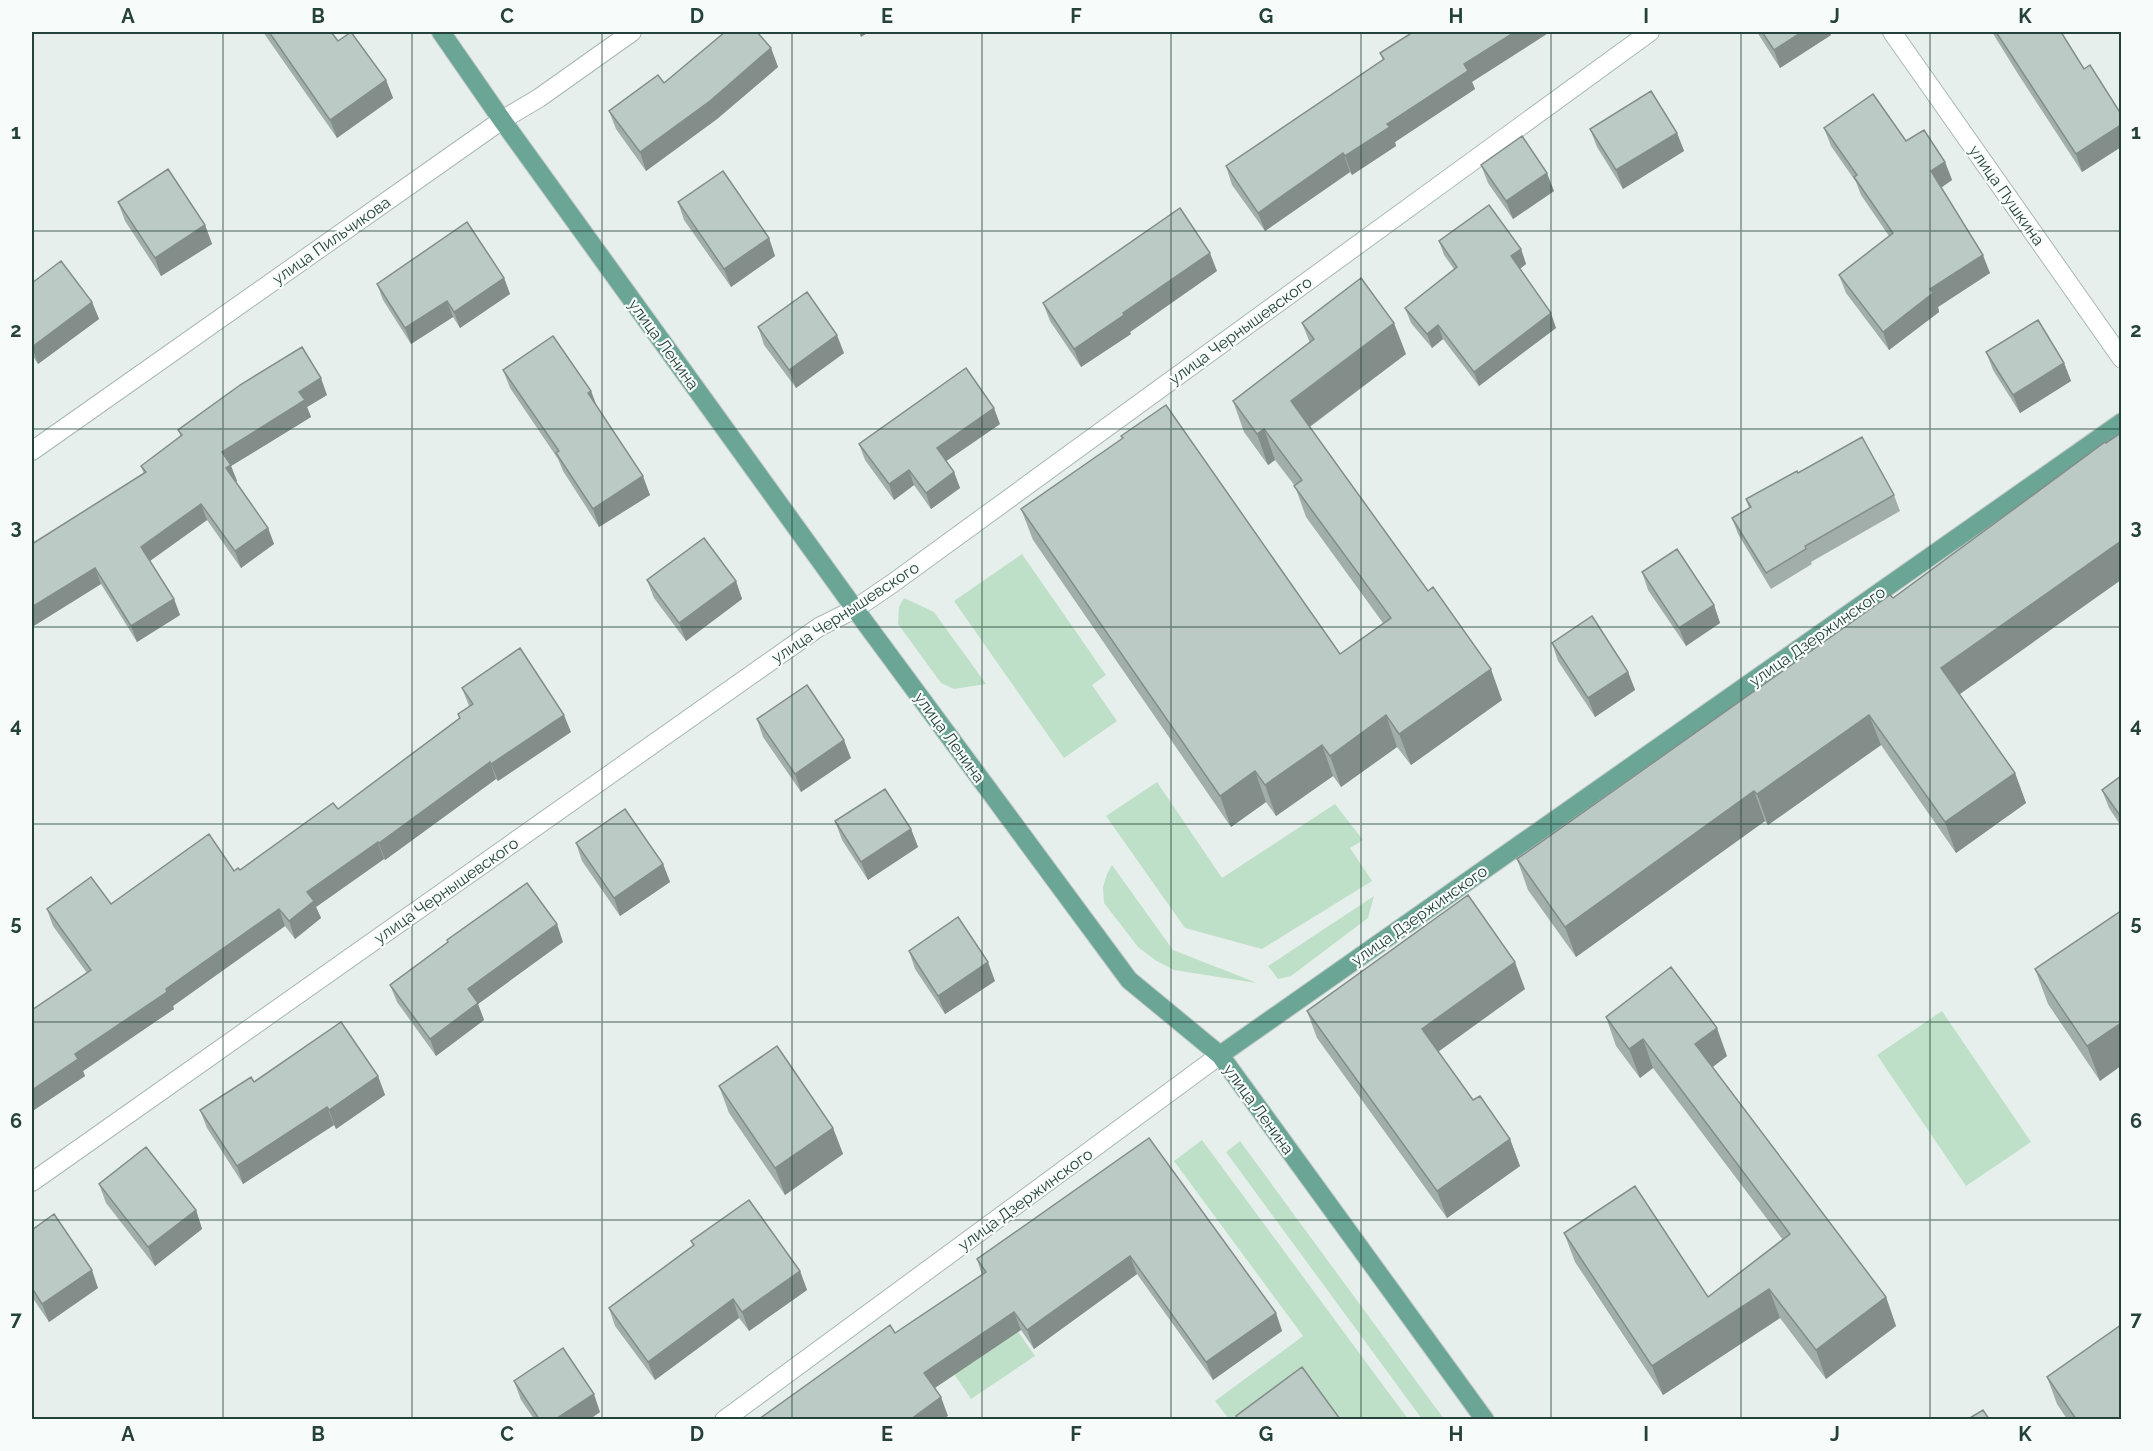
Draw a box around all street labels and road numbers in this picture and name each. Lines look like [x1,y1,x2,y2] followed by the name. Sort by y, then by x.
[1965,141,2048,249] street label: улица Пушкина
[269,193,394,288] street label: улица Пильчикова
[1165,272,1315,389] street label: улица Чернышевского
[624,295,703,393] street label: улица Ленина
[768,558,923,667] street label: улица Чернышевского
[1746,582,1889,691] street label: улица Дзержинского
[910,688,989,786] street label: улица Ленина
[370,833,522,948] street label: улица Чернышевского
[1348,861,1491,970] street label: улица Дзержинского
[1219,1060,1298,1158] street label: улица Ленина
[954,1144,1096,1255] street label: улица Дзержинского

